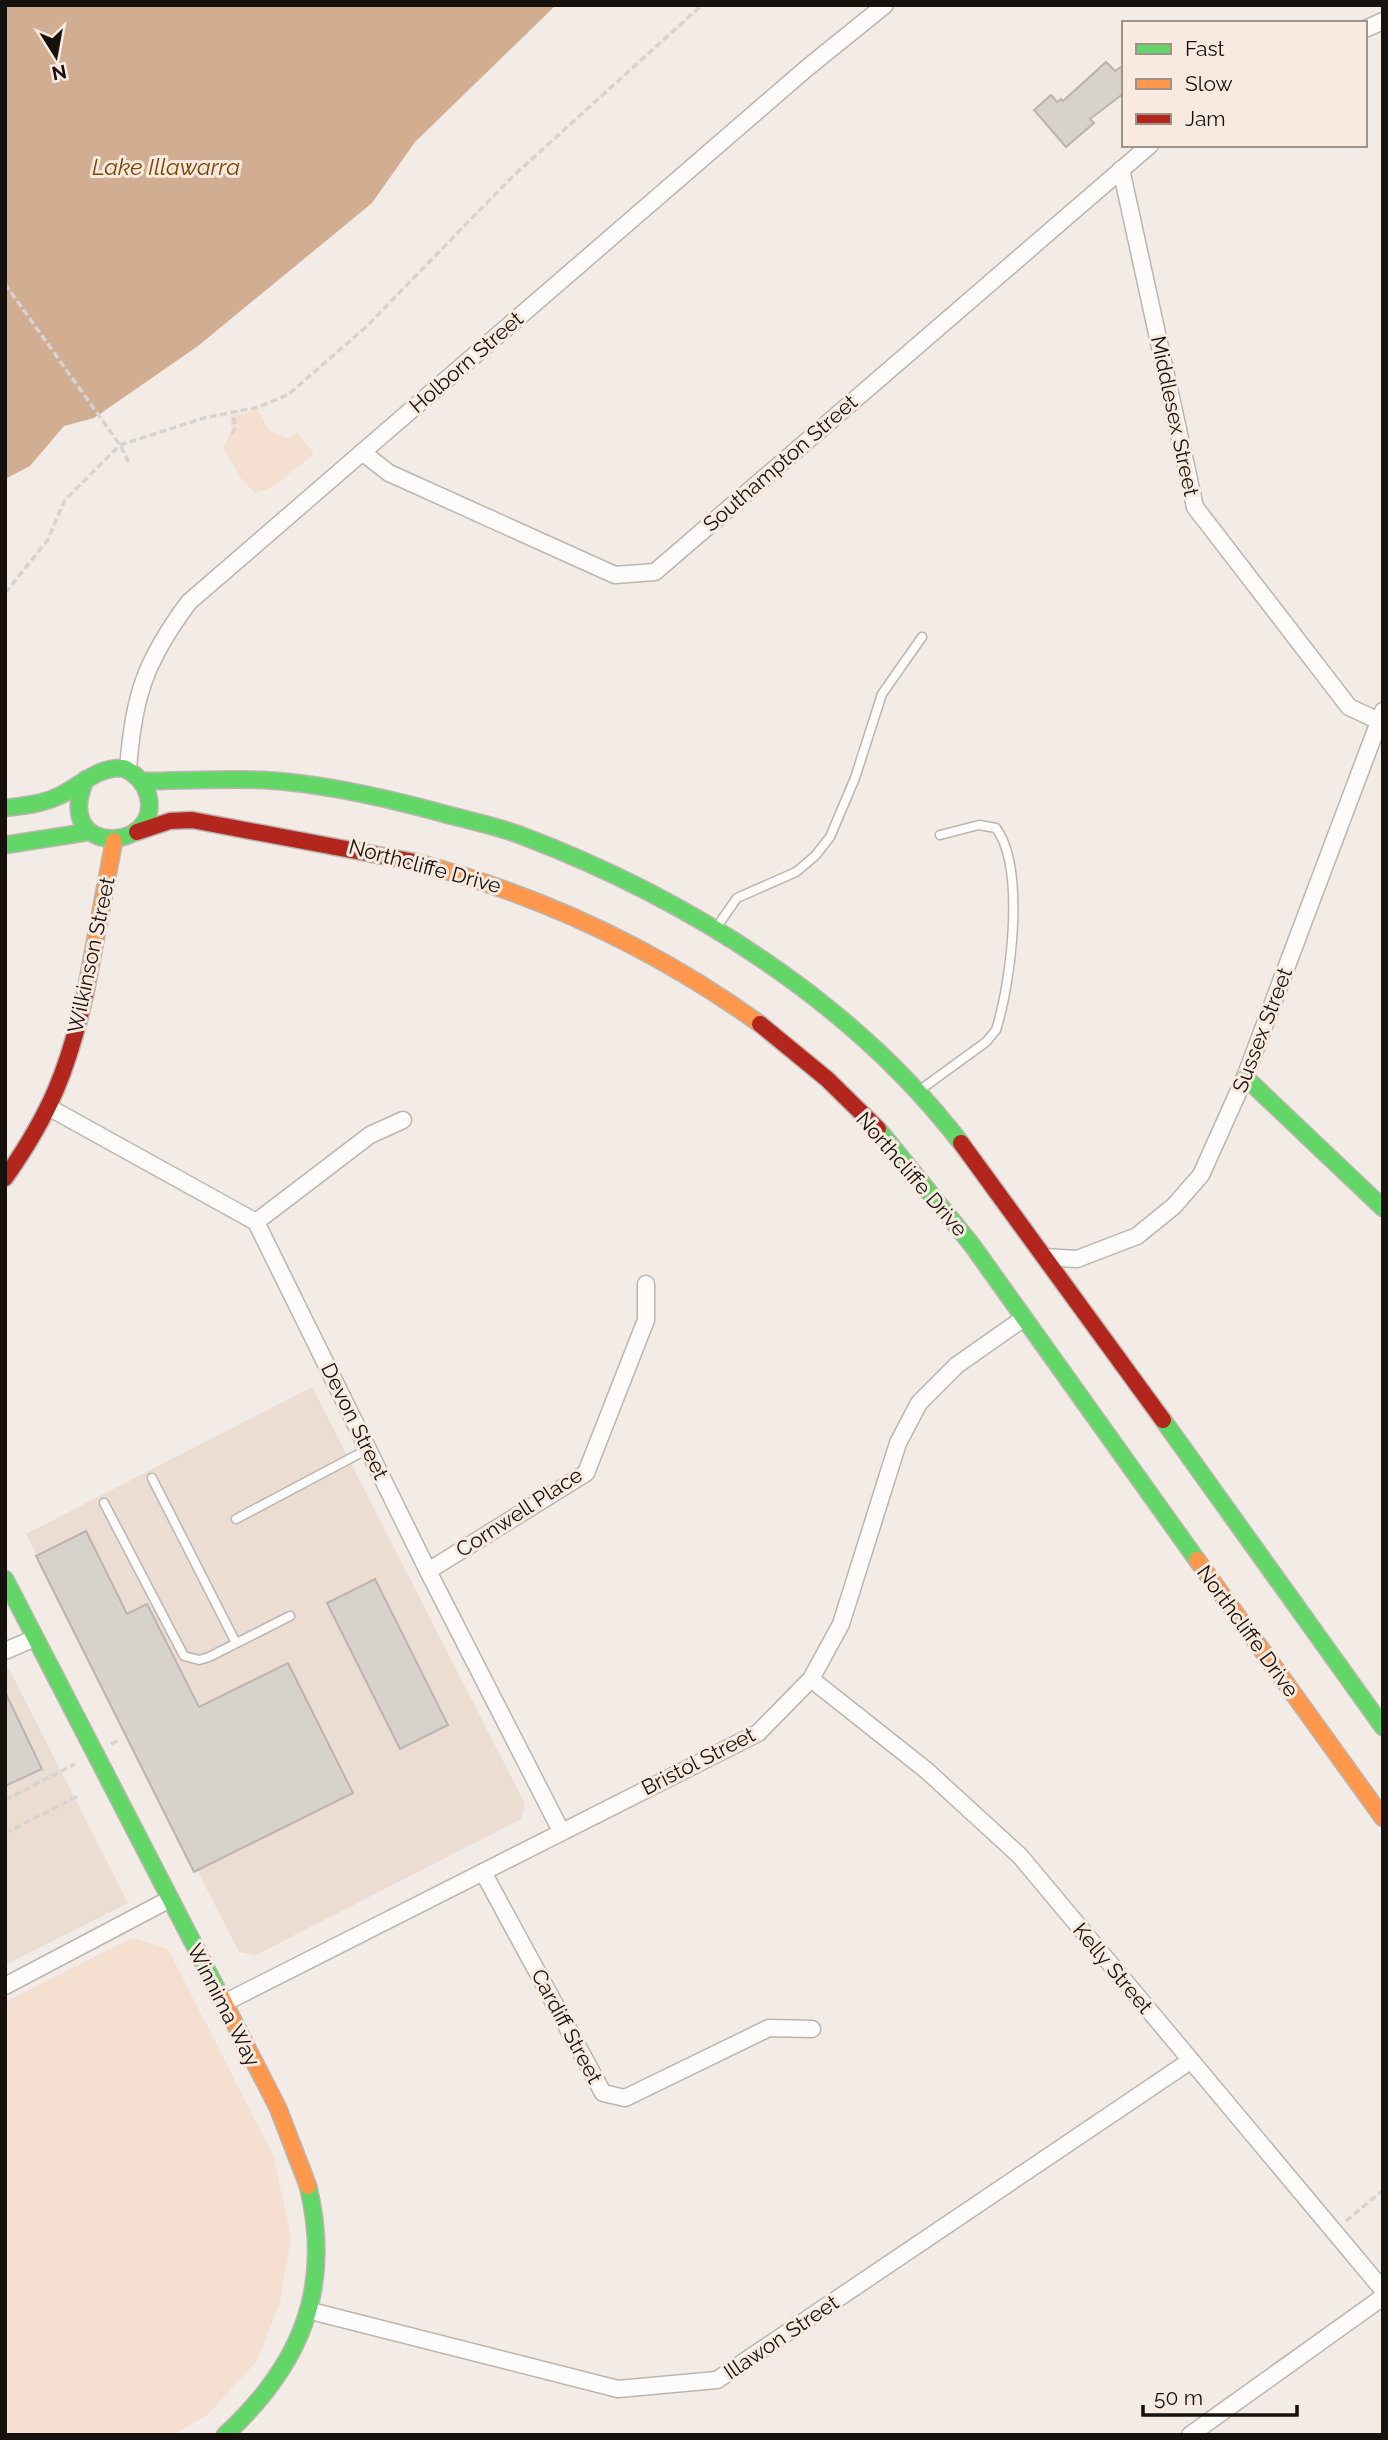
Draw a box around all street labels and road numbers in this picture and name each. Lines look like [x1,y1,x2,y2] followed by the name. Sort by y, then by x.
[404,306,528,418] street label: Holborn Street
[1146,333,1204,499] street label: Middlesex Street
[698,389,862,537] street label: Southampton Street
[346,834,504,898] street label: Northcliffe Drive
[62,875,120,1035] street label: Wilkinson Street
[1227,964,1297,1096] street label: Sussex Street
[851,1107,973,1241] street label: Northcliffe Drive
[316,1359,394,1483] street label: Devon Street
[451,1462,587,1562] street label: Cornwell Place
[1192,1560,1304,1702] street label: Northcliffe Drive
[637,1722,759,1800] street label: Bristol Street
[1068,1918,1158,2018] street label: Kelly Street
[182,1939,266,2071] street label: Winnima Way
[526,1965,608,2087] street label: Cardiff Street
[719,2290,843,2384] street label: Illawon Street

